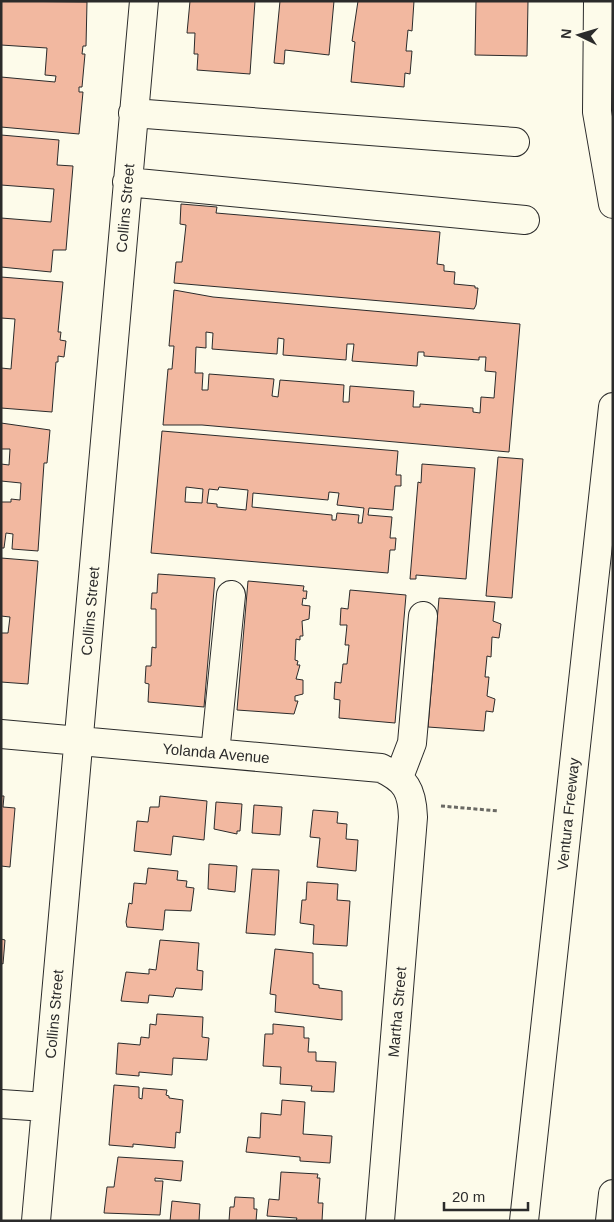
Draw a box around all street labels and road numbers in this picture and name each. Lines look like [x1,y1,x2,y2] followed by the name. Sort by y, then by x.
[113,162,137,253] street label: Collins Street
[78,565,102,656] street label: Collins Street
[162,740,270,766] street label: Yolanda Avenue
[554,756,582,871] street label: Ventura Freeway
[385,965,410,1058] street label: Martha Street
[42,968,66,1059] street label: Collins Street

